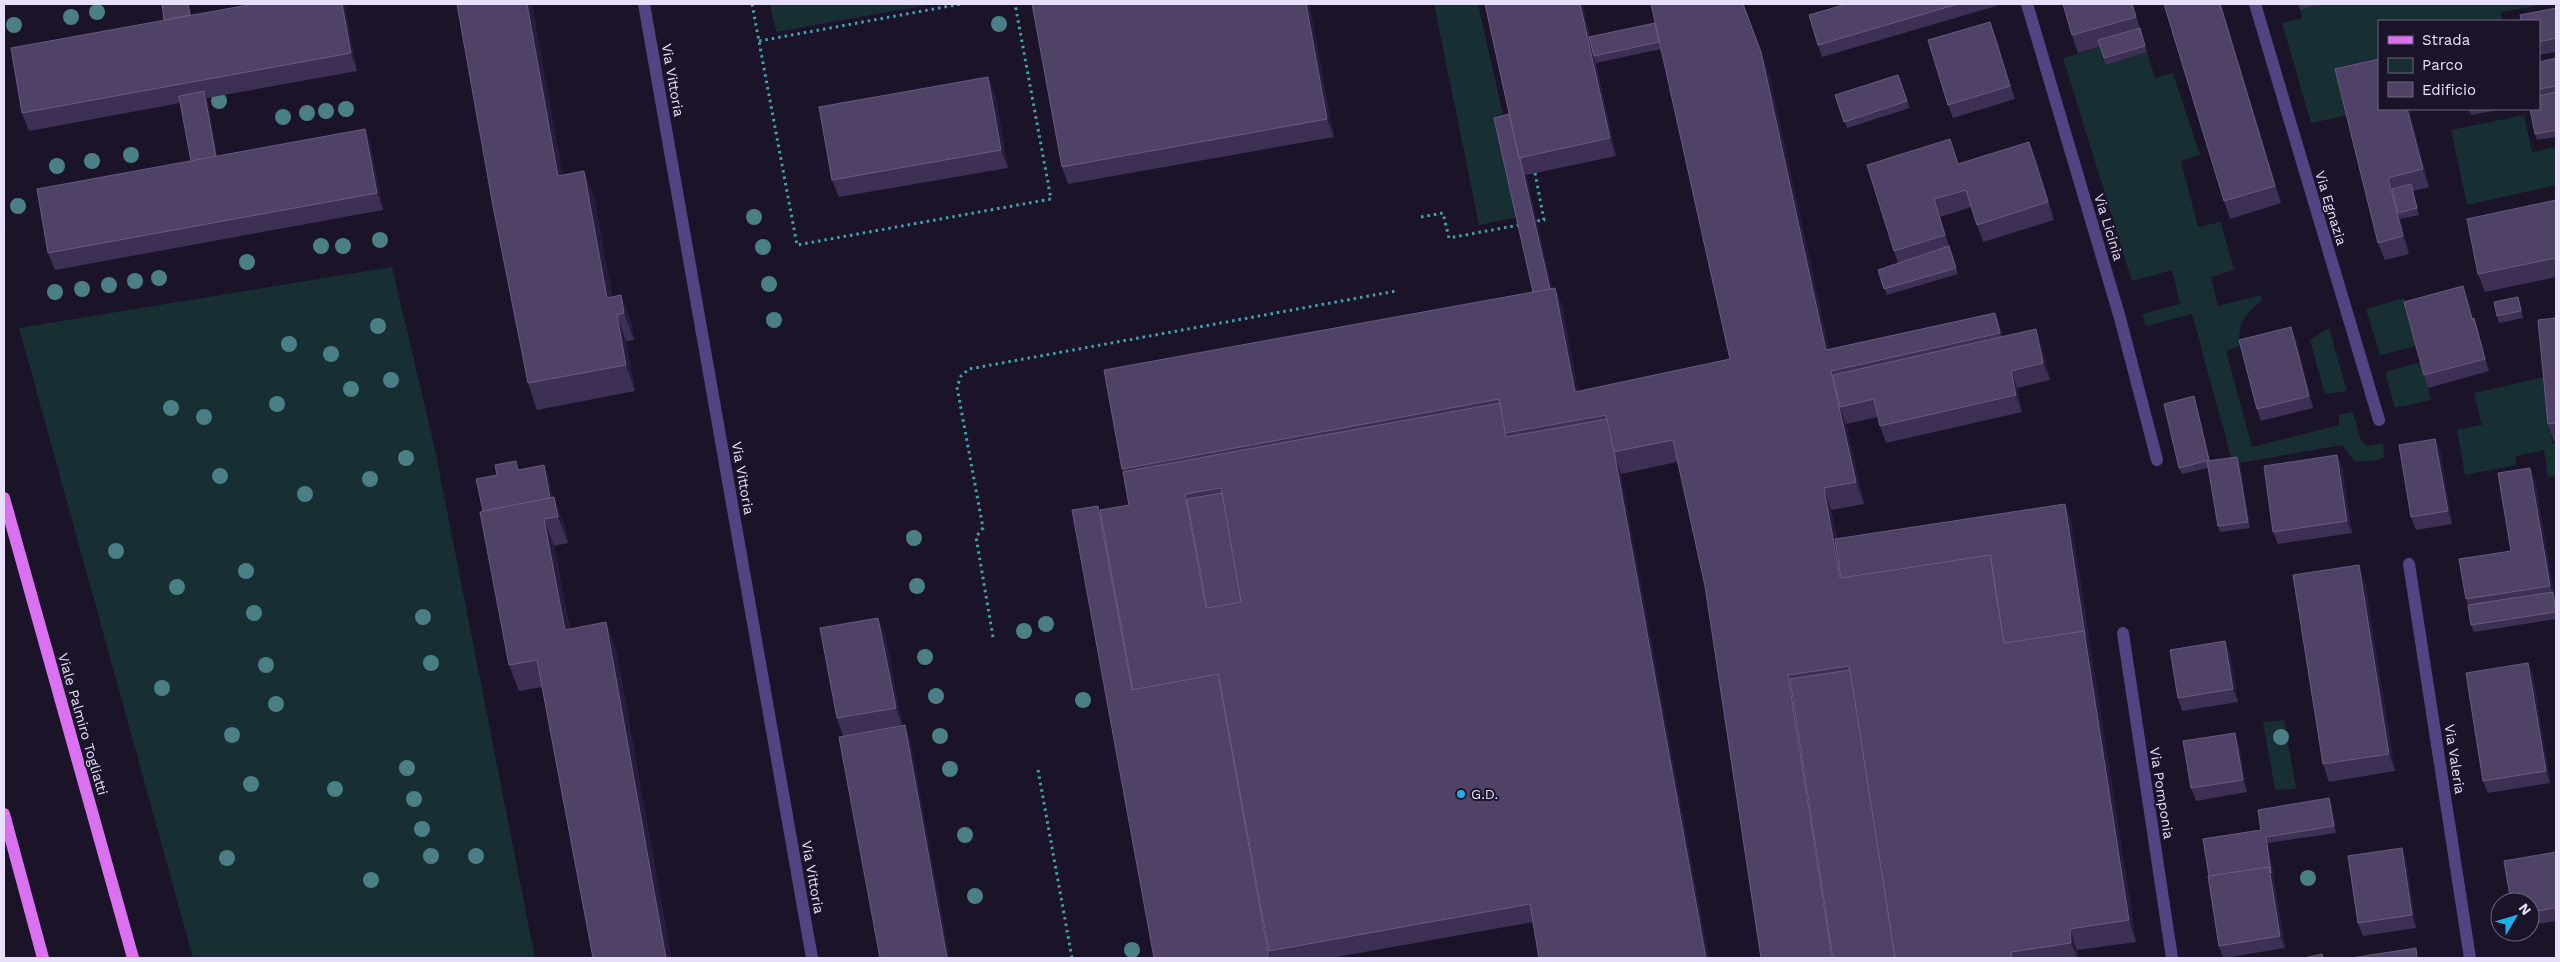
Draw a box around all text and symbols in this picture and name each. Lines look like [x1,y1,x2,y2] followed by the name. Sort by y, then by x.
[2378,20,2540,110] legend
[2422,31,2471,49] text: Strada
[659,42,687,118] street label: Via Vittoria
[2422,56,2463,74] text: Parco
[2422,81,2476,99] text: Edificio
[2312,169,2350,247] street label: Via Egnazia
[2091,192,2127,262] street label: Via Licinia
[729,440,757,516] street label: Via Vittoria
[55,651,111,797] street label: Viale Palmiro Togliatti
[2442,723,2468,795] street label: Via Valeria
[2147,746,2177,840] street label: Via Pomponia
[1471,786,1498,802] place label: G.D.
[1455,788,1467,800] marker: G.D.
[799,839,827,915] street label: Via Vittoria
[2490,892,2540,942] north arrow
[2516,900,2535,918] text: N

